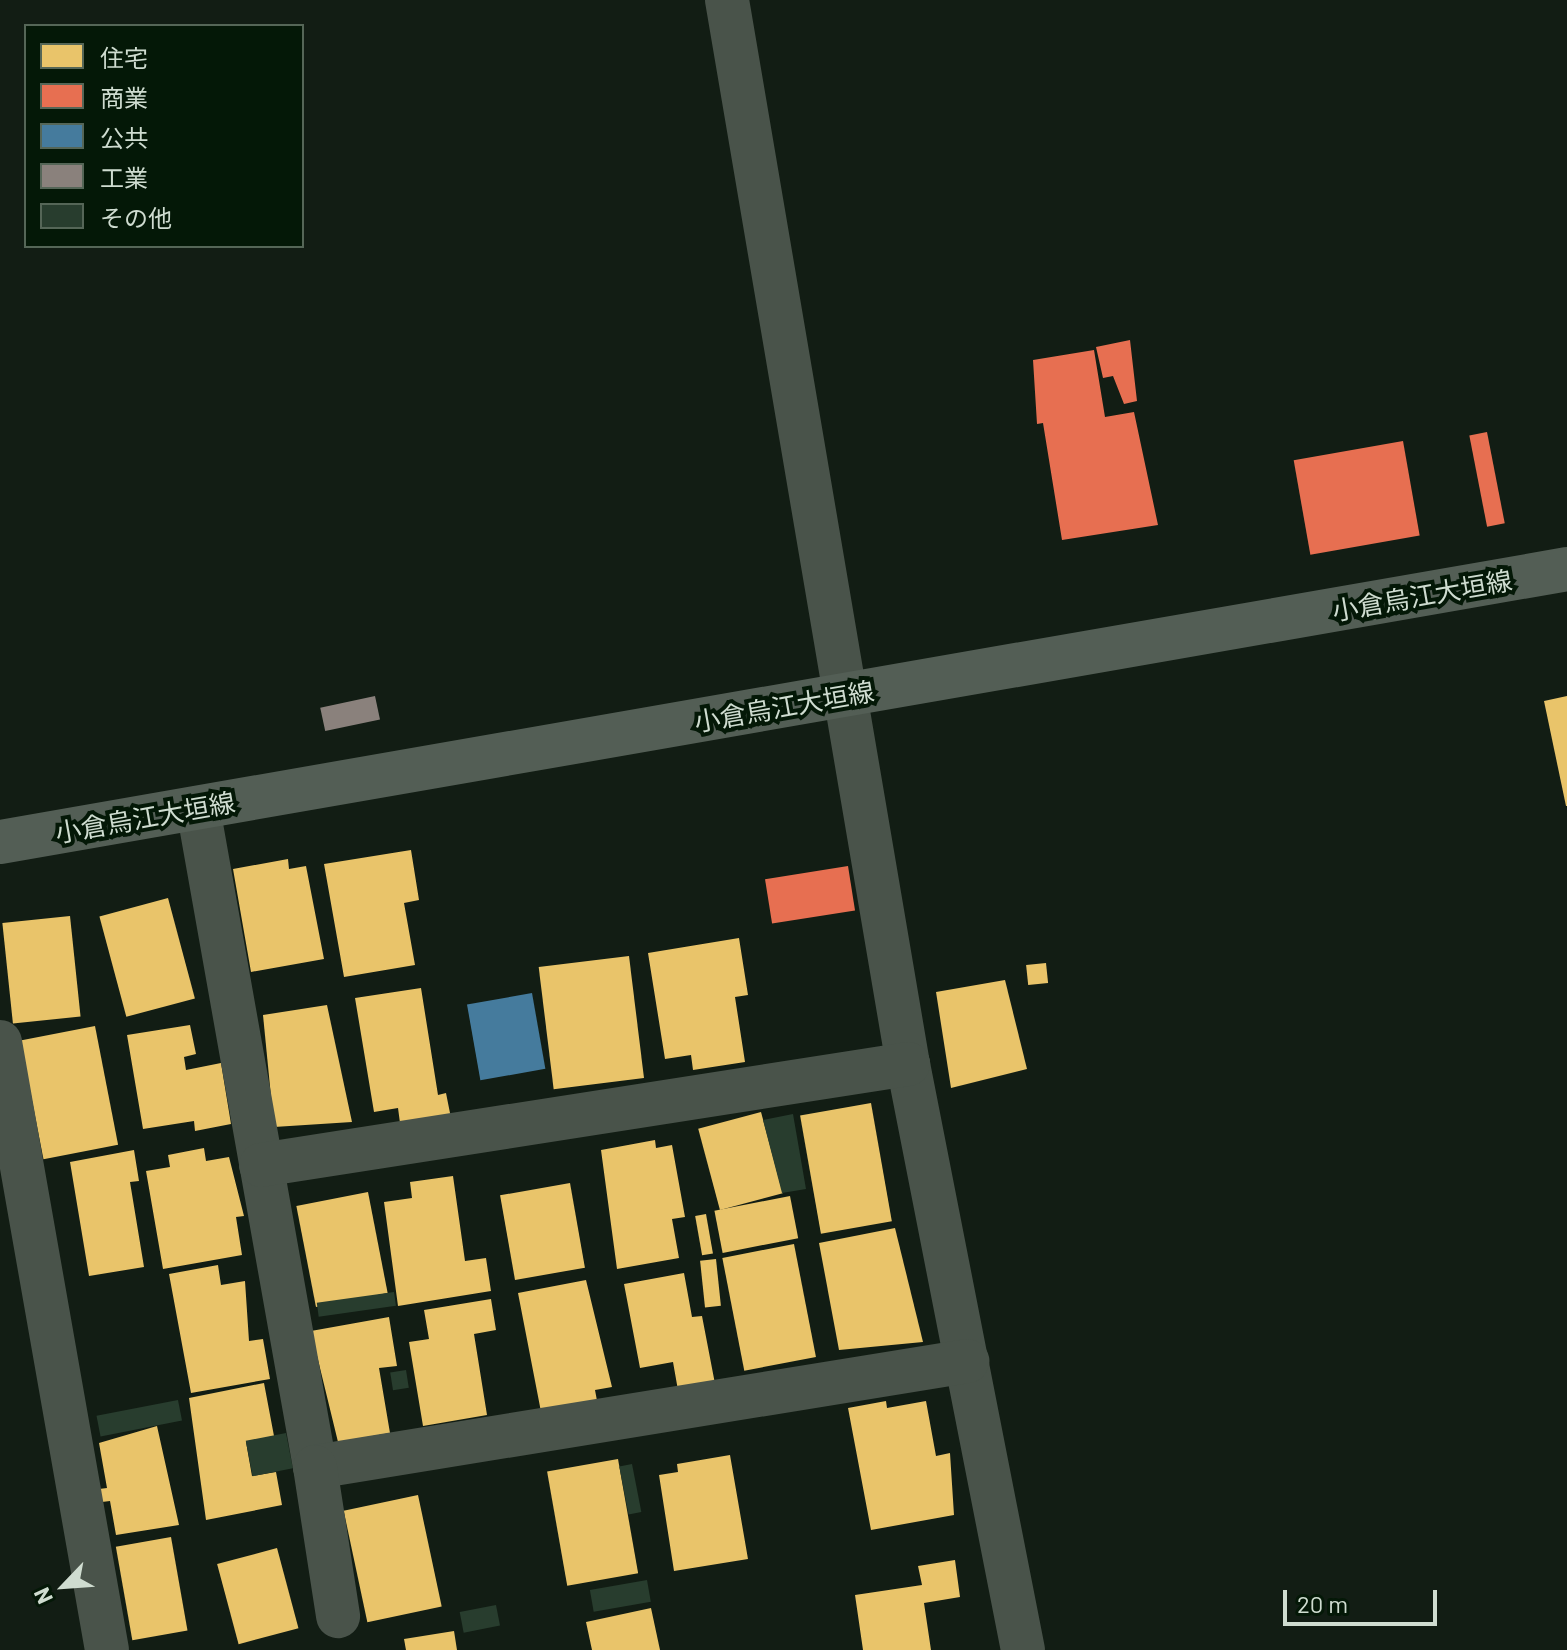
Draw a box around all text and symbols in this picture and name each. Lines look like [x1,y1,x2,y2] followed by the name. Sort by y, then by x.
[24,24,304,248] legend
[100,43,148,72] text: 住宅
[100,83,148,112] text: 商業
[100,123,148,152] text: 公共
[100,163,148,192] text: 工業
[100,203,172,232] text: その他
[1330,564,1514,626] street label: 小倉烏江大垣線
[692,675,876,737] street label: 小倉烏江大垣線
[53,786,237,848] street label: 小倉烏江大垣線
[24,1546,104,1626] north arrow
[1287,1574,1441,1624] scale bar
[27,1584,57,1608] text: N
[1297,1589,1348,1618] text: 20 m

